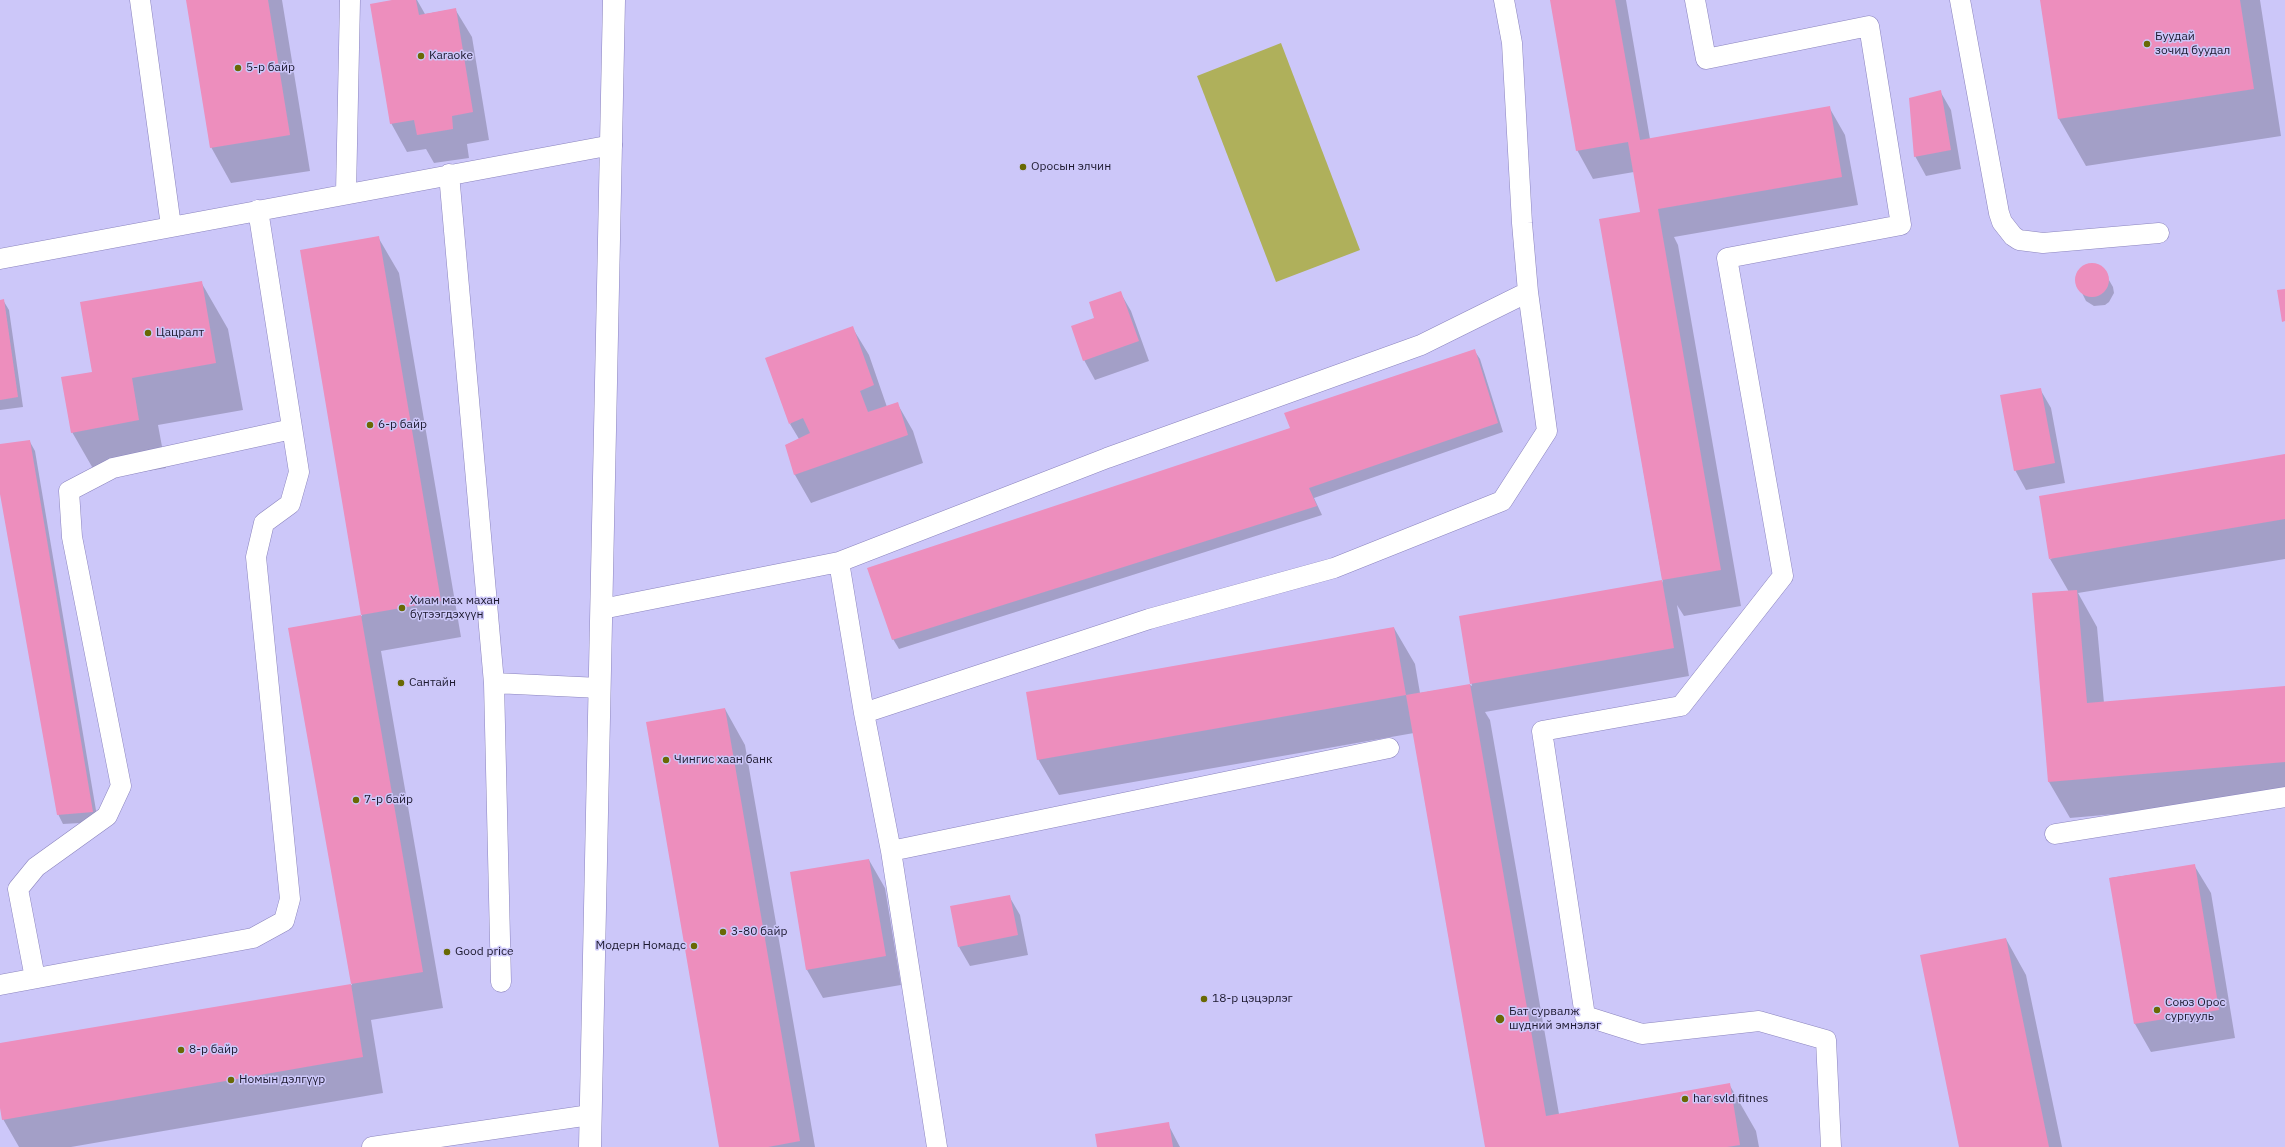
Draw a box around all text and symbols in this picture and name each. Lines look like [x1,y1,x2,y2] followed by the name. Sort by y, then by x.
[2155,30,2230,58] place label: Буудай зочид буудал
[2142,39,2152,49] marker: Буудай зочид буудал
[429,49,473,63] place label: Karaoke
[416,51,426,61] marker: Karaoke
[246,61,295,75] place label: 5-р байр
[233,63,243,73] marker: 5-р байр
[1031,160,1111,174] place label: Оросын элчин
[1018,162,1028,172] marker: Оросын элчин
[156,326,204,340] place label: Цацралт
[143,328,153,338] marker: Цацралт
[378,418,427,432] place label: 6-р байр
[365,420,375,430] marker: 6-р байр
[410,594,500,622] place label: Хиам мах махан бүтээгдэхүүн
[397,603,407,613] marker: Хиам мах махан бүтээгдэхүүн
[409,676,456,690] place label: Сантайн
[396,678,406,688] marker: Сантайн
[674,753,773,767] place label: Чингис хаан банк
[661,755,671,765] marker: Чингис хаан банк
[364,793,413,807] place label: 7-р байр
[351,795,361,805] marker: 7-р байр
[731,925,787,939] place label: 3-80 байр
[718,927,728,937] marker: 3-80 байр
[596,939,686,953] place label: Модерн Номадс
[689,941,699,951] marker: Модерн Номадс
[455,945,513,959] place label: Good price
[442,947,452,957] marker: Good price
[1212,992,1293,1006] place label: 18-р цэцэрлэг
[1199,994,1209,1004] marker: 18-р цэцэрлэг
[2165,996,2226,1024] place label: Союз Орос сургууль
[1509,1005,1601,1033] place label: Бат сурвалж шүдний эмнэлэг
[2152,1005,2162,1015] marker: Союз Орос сургууль
[1494,1013,1506,1025] marker: Бат сурвалж шүдний эмнэлэг
[189,1043,238,1057] place label: 8-р байр
[176,1045,186,1055] marker: 8-р байр
[239,1073,325,1087] place label: Номын дэлгүүр
[226,1075,236,1085] marker: Номын дэлгүүр
[1693,1092,1768,1106] place label: har svld fitnes
[1680,1094,1690,1104] marker: har svld fitnes

